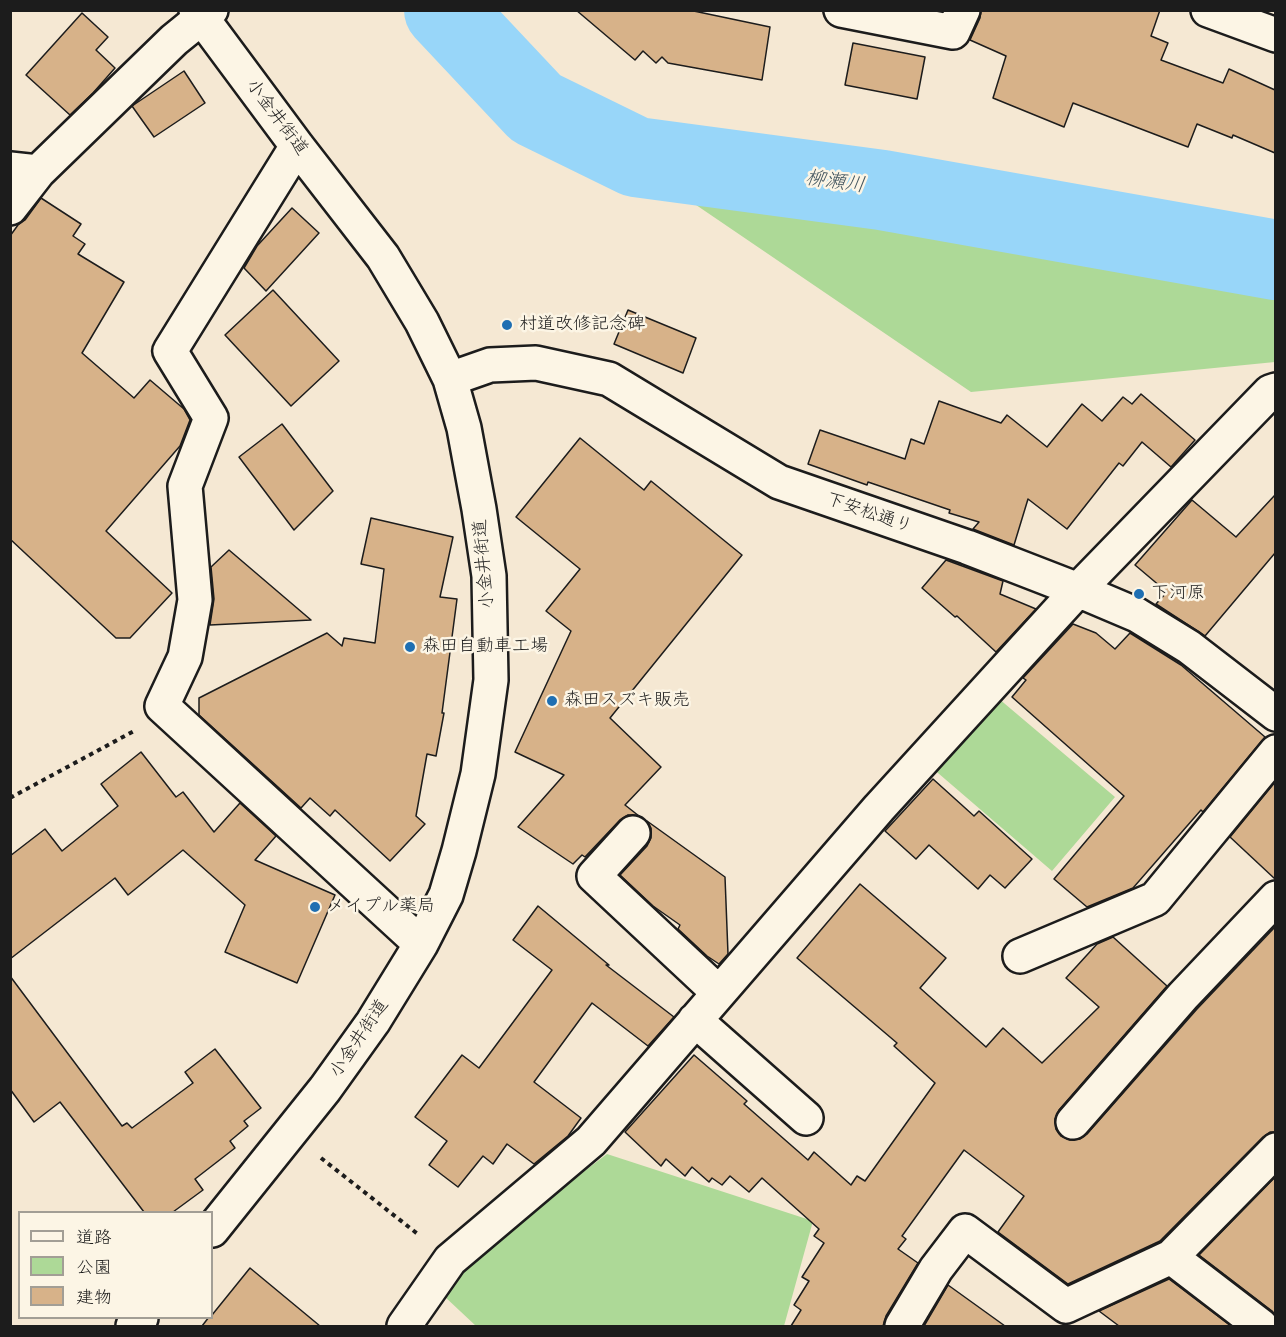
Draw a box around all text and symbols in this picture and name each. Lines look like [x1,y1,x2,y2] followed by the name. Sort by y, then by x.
[240,76,312,160] street label: 小金井街道
[804,167,866,199] water label: 柳瀬川
[519,314,645,336] place label: 村道改修記念碑
[500,318,514,332] marker: 村道改修記念碑
[823,489,915,539] street label: 下安松通り
[470,518,500,610] street label: 小金井街道
[1151,583,1205,605] place label: 下河原
[1132,587,1146,601] marker: 下河原
[422,636,548,658] place label: 森田自動車工場
[403,640,417,654] marker: 森田自動車工場
[564,690,690,712] place label: 森田スズキ販売
[545,694,559,708] marker: 森田スズキ販売
[327,896,435,918] place label: メイプル薬局
[308,900,322,914] marker: メイプル薬局
[326,996,394,1082] street label: 小金井街道
[18,1211,213,1319] legend
[76,1225,112,1250] text: 道路
[76,1255,112,1280] text: 公園
[76,1285,112,1310] text: 建物

